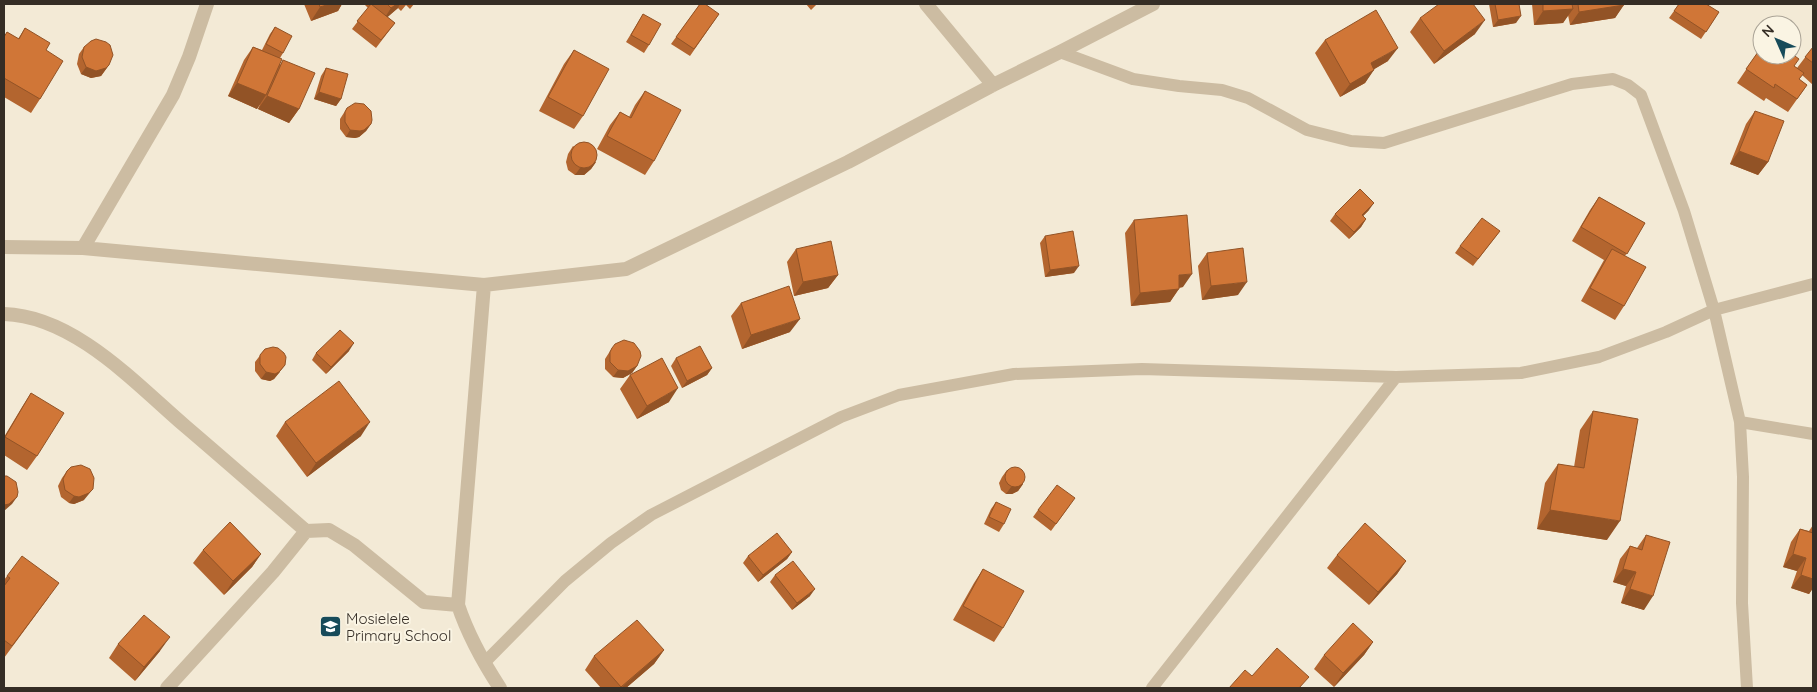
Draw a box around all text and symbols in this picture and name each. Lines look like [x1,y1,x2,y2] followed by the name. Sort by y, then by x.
[1752,15,1802,65] north arrow
[1758,21,1778,41] text: N
[346,609,451,645] place label: Mosielele Primary School
[318,615,342,639] school or university icon: Mosielele Primary School

